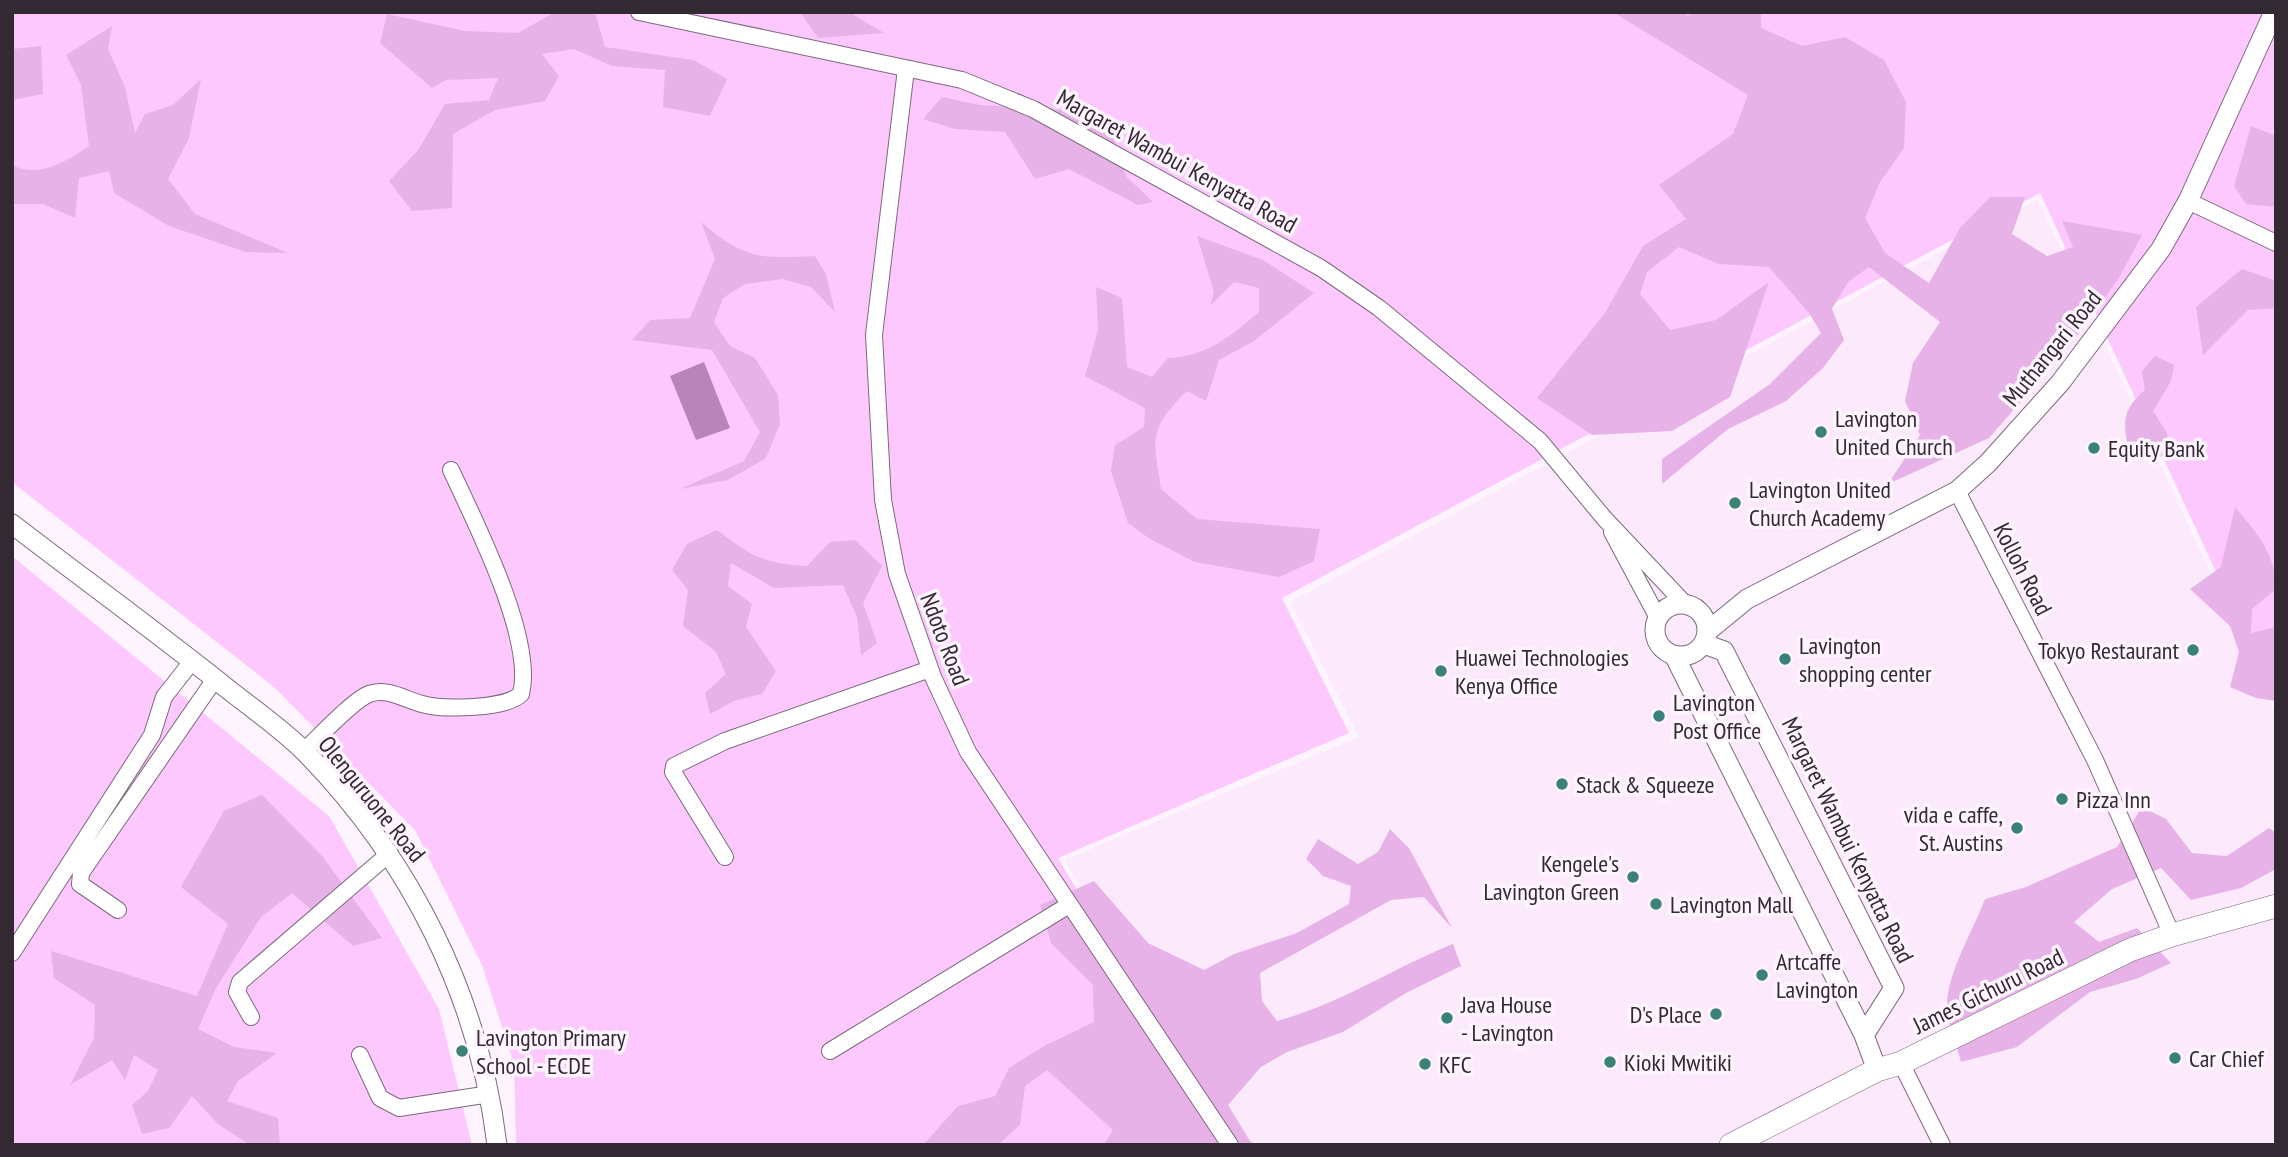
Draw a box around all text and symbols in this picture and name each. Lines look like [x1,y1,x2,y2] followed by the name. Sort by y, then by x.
[1052,82,1302,240] street label: Margaret Wambui Kenyatta Road
[1996,284,2108,412] street label: Muthangari Road
[1835,403,1953,462] place label: Lavington United Church
[1813,424,1829,440] marker: Lavington United Church
[2108,433,2206,464] place label: Equity Bank
[2086,440,2102,456] marker: Equity Bank
[1749,474,1891,533] place label: Lavington United Church Academy
[1727,495,1743,511] marker: Lavington United Church Academy
[1987,518,2059,620] street label: Kolloh Road
[913,588,977,690] street label: Ndoto Road
[1799,630,1932,689] place label: Lavington shopping center
[2038,635,2179,666] place label: Tokyo Restaurant
[1455,642,1629,701] place label: Huawei Technologies Kenya Office
[2185,642,2201,658] marker: Tokyo Restaurant
[1777,651,1793,667] marker: Lavington shopping center
[1433,663,1449,679] marker: Huawei Technologies Kenya Office
[1673,687,1761,746] place label: Lavington Post Office
[1651,708,1667,724] marker: Lavington Post Office
[1775,712,1921,968] street label: Margaret Wambui Kenyatta Road
[312,729,432,869] street label: Olenguruone Road
[1576,769,1714,800] place label: Stack & Squeeze
[1554,776,1570,792] marker: Stack & Squeeze
[2076,784,2151,815] place label: Pizza Inn
[2054,791,2070,807] marker: Pizza Inn
[1904,799,2003,858] place label: vida e caffe, St. Austins
[2009,820,2025,836] marker: vida e caffe, St. Austins
[1483,848,1619,907] place label: Kengele's Lavington Green
[1625,869,1641,885] marker: Kengele's Lavington Green
[1670,889,1794,920] place label: Lavington Mall
[1648,896,1664,912] marker: Lavington Mall
[1907,941,2068,1041] street label: James Gichuru Road
[1776,946,1858,1005] place label: Artcaffe Lavington
[1754,967,1770,983] marker: Artcaffe Lavington
[1460,989,1554,1048] place label: Java House - Lavington
[1630,999,1702,1030] place label: D's Place
[1708,1006,1724,1022] marker: D's Place
[1439,1010,1455,1026] marker: Java House - Lavington
[476,1022,626,1081] place label: Lavington Primary School - ECDE
[454,1043,470,1059] marker: Lavington Primary School - ECDE
[2189,1043,2265,1074] place label: Car Chief
[1624,1047,1732,1078] place label: Kioki Mwitiki
[1439,1049,1472,1080] place label: KFC
[2167,1050,2183,1066] marker: Car Chief
[1602,1054,1618,1070] marker: Kioki Mwitiki
[1417,1056,1433,1072] marker: KFC

